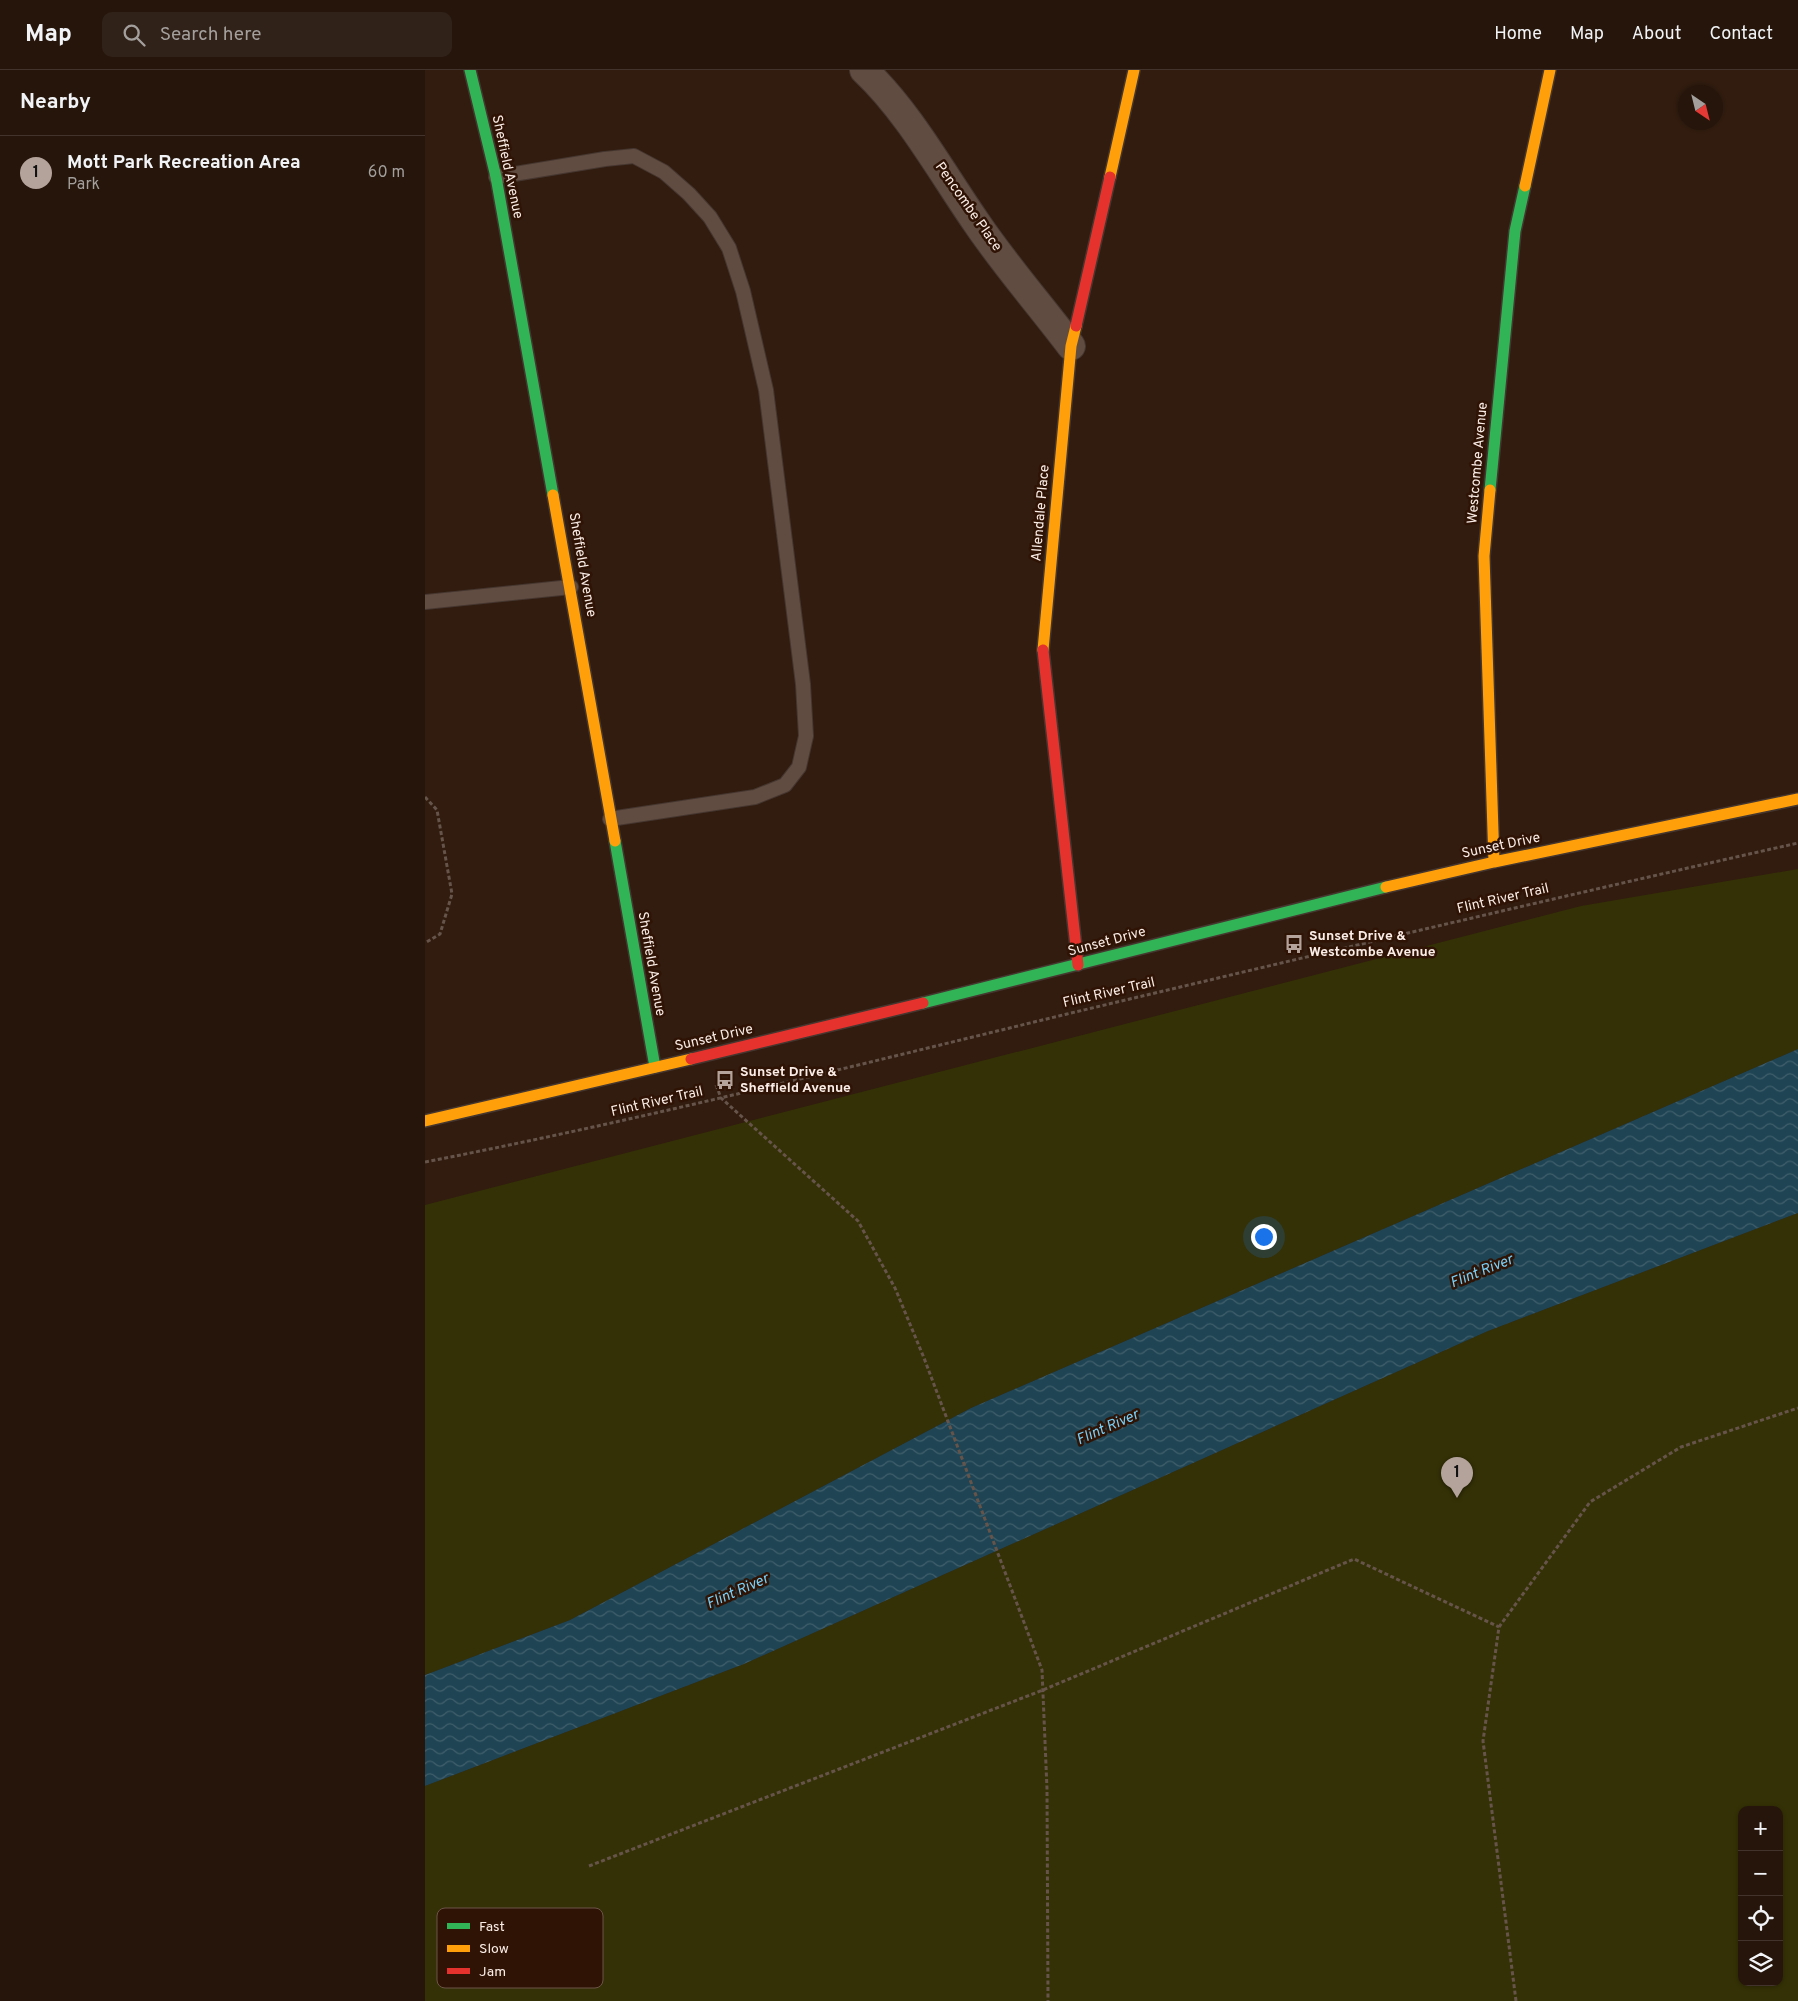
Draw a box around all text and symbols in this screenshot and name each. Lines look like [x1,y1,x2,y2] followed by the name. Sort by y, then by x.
[102,12,452,57] search box
[25,20,72,50] text: Map
[120,21,148,49] icon: search
[160,23,261,47] text: Search here
[1494,23,1542,46] text: Home
[1570,23,1604,46] text: Map
[1632,23,1681,46] text: About
[1709,23,1773,46] text: Contact
[1678,85,1723,130] north arrow
[20,89,91,116] text: Nearby
[488,114,526,220] street label: Sheffield Avenue
[67,151,301,175] text: Mott Park Recreation Area
[931,159,1005,255] street label: Pencombe Place
[33,163,39,183] text: 1
[368,163,405,183] text: 60 m
[67,175,100,195] text: Park
[1464,401,1492,525] street label: Westcombe Avenue
[1028,464,1054,562] street label: Allendale Place
[564,512,600,618] street label: Sheffield Avenue
[1460,829,1542,863] street label: Sunset Drive
[1455,880,1551,918] street label: Flint River Trail
[633,911,669,1017] street label: Sheffield Avenue
[1066,923,1148,961] street label: Sunset Drive
[1309,928,1436,961] place label: Sunset Drive & Westcombe Avenue
[1283,933,1305,955] bus stop icon: Sunset Drive & Westcombe Avenue
[1061,974,1157,1012] street label: Flint River Trail
[673,1021,755,1055] street label: Sunset Drive
[740,1064,851,1097] place label: Sunset Drive & Sheffield Avenue
[714,1069,736,1091] bus stop icon: Sunset Drive & Sheffield Avenue
[609,1083,705,1121] street label: Flint River Trail
[1251,1224,1277,1250] your location
[1448,1250,1518,1293] water label: Flint River
[1074,1405,1143,1450] water label: Flint River
[1441,1457,1473,1498] pin: 1
[704,1569,773,1614] water label: Flint River
[1738,1806,1783,1986] map controls
[1738,1806,1783,1851] button: +
[1738,1851,1783,1896] button: −
[1738,1896,1783,1941] button: locate
[437,1908,603,1988] legend
[479,1919,505,1936] text: Fast
[479,1941,509,1958] text: Slow
[1738,1941,1783,1986] button: layers
[479,1964,506,1981] text: Jam

